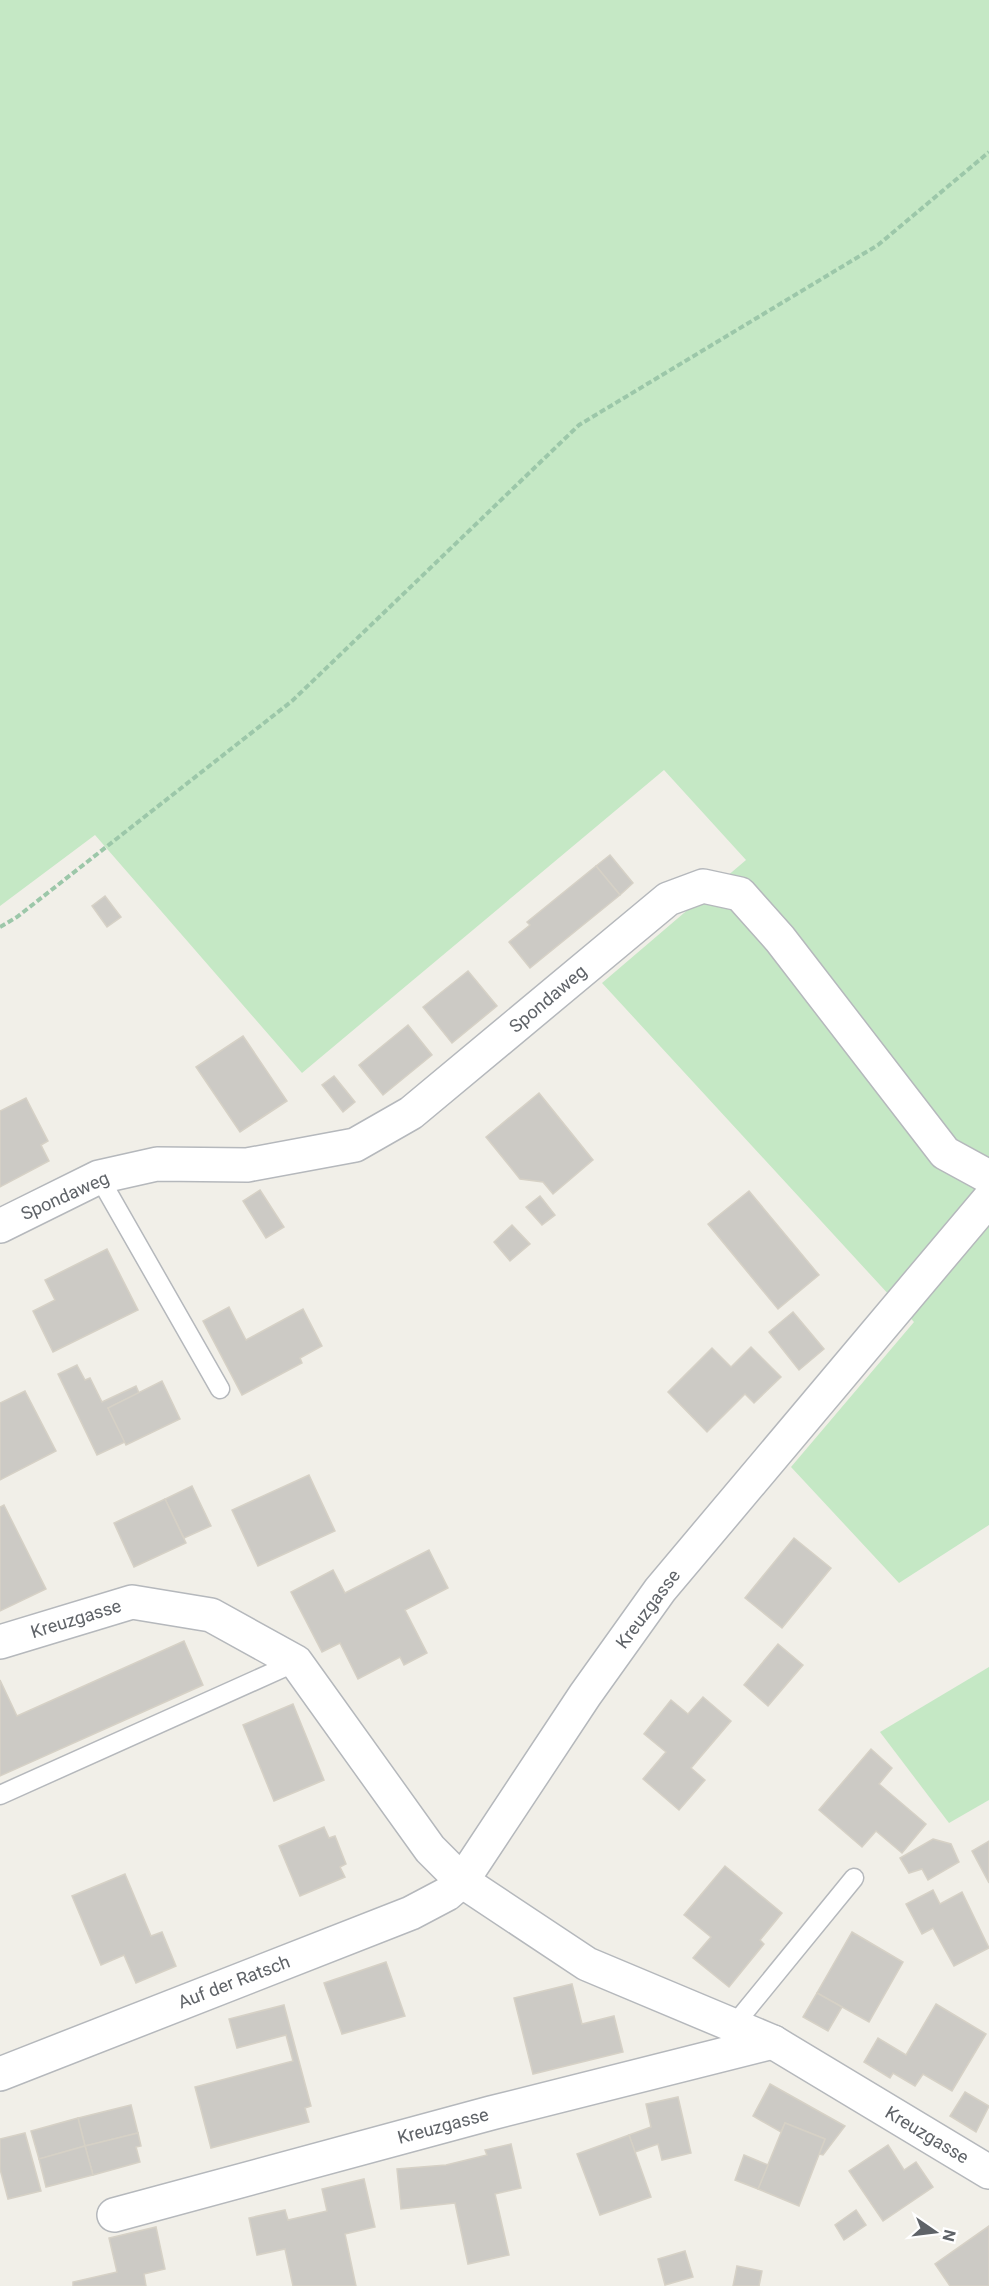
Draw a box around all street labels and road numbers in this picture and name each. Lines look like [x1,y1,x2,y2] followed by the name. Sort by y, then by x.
[505,960,590,1037] street label: Spondaweg
[18,1167,112,1224] street label: Spondaweg
[611,1565,684,1652] street label: Kreuzgasse
[28,1595,124,1642] street label: Kreuzgasse
[175,1951,293,2012] street label: Auf der Ratsch
[882,2101,973,2168] street label: Kreuzgasse
[395,2103,491,2148] street label: Kreuzgasse

